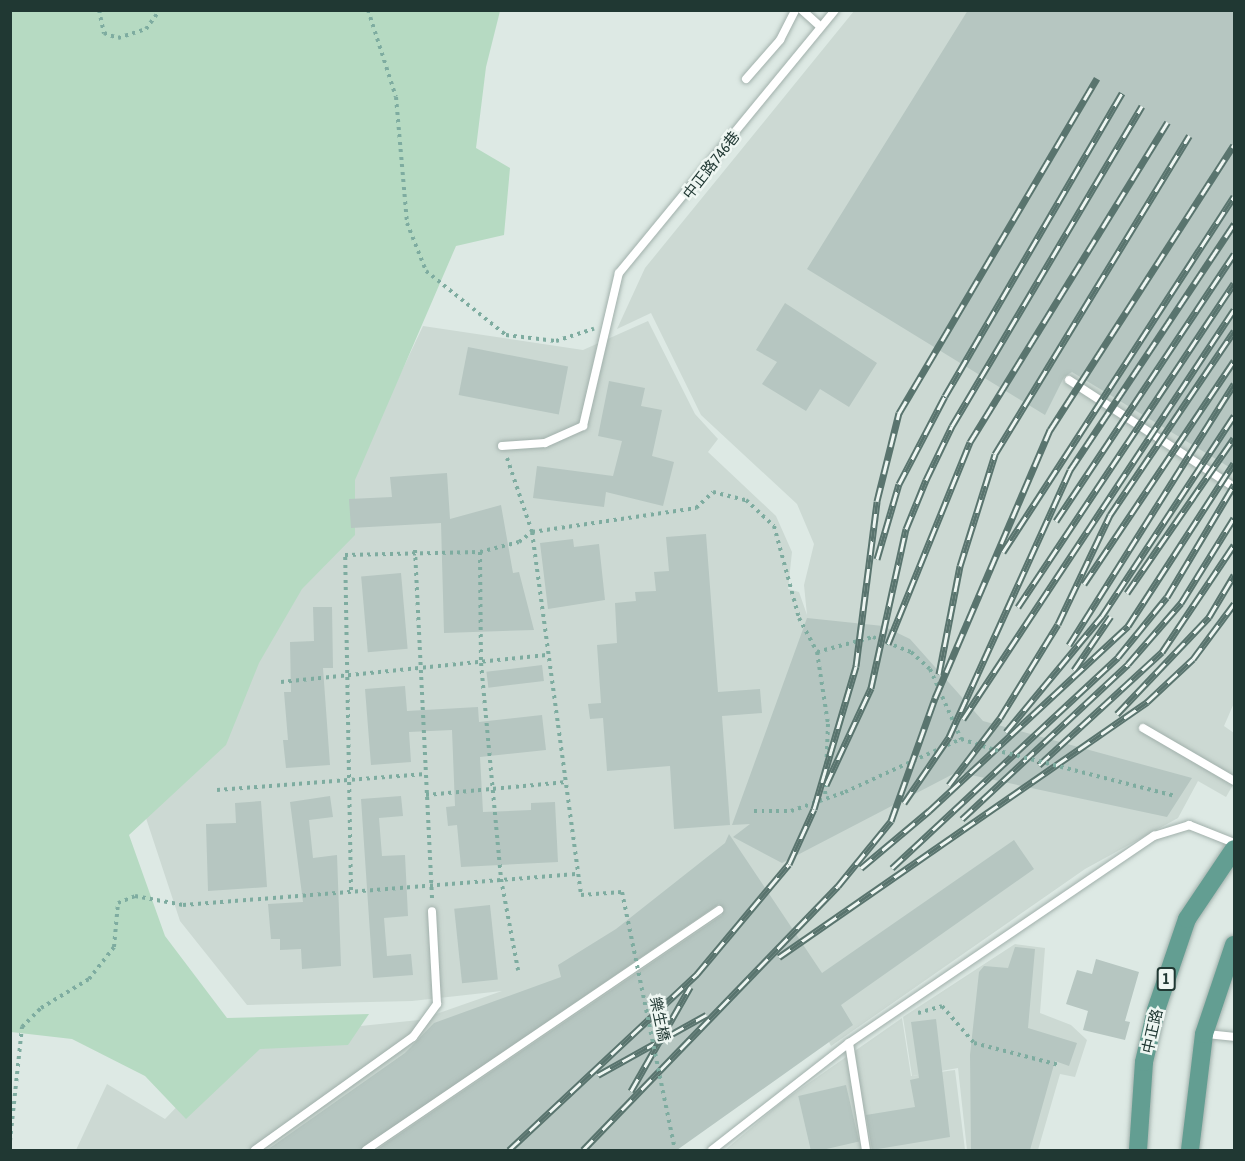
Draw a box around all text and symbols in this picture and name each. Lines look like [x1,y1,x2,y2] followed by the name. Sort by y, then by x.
[679,127,743,203] street label: 中正路746巷
[1156,968,1176,990] road number: 1
[647,995,673,1043] street label: 樂生橋
[1138,1007,1166,1055] street label: 中正路

